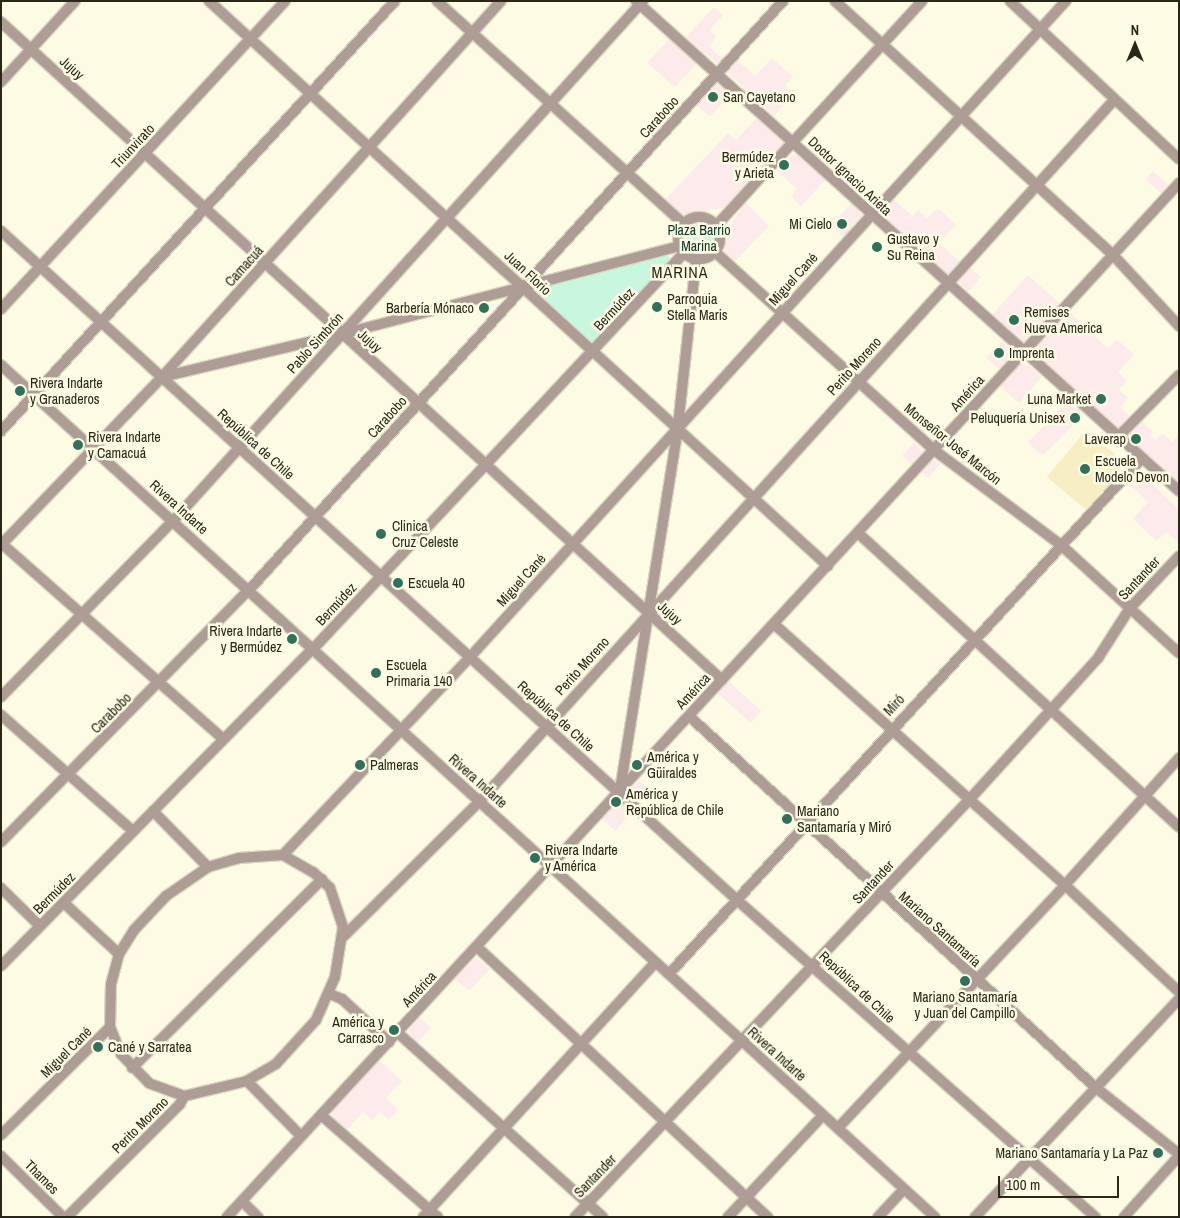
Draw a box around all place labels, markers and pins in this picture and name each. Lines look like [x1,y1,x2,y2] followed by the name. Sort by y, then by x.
[723,89,796,105] place label: San Cayetano
[707,91,719,103] marker: San Cayetano
[722,149,774,182] place label: Bermúdez y Arieta
[778,159,790,171] marker: Bermúdez y Arieta
[789,216,832,232] place label: Mi Cielo
[836,218,848,230] marker: Mi Cielo
[887,231,939,264] place label: Gustavo y Su Reina
[871,241,883,253] marker: Gustavo y Su Reina
[667,291,728,324] place label: Parroquia Stella Maris
[386,300,474,316] place label: Barbería Mónaco
[651,301,663,313] marker: Parroquia Stella Maris
[478,302,490,314] marker: Barbería Mónaco
[1024,304,1103,336] place label: Remises Nueva America
[1008,314,1020,326] marker: Remises Nueva America
[1009,345,1054,361] place label: Imprenta
[993,347,1005,359] marker: Imprenta
[30,375,103,408] place label: Rivera Indarte y Granaderos
[14,385,26,397] marker: Rivera Indarte y Granaderos
[1027,391,1091,407] place label: Luna Market
[1095,393,1107,405] marker: Luna Market
[971,410,1065,426] place label: Peluquería Unisex
[1069,412,1081,424] marker: Peluquería Unisex
[88,429,161,462] place label: Rivera Indarte y Camacuá
[1085,431,1126,447] place label: Laverap
[1130,433,1142,445] marker: Laverap
[72,439,84,451] marker: Rivera Indarte y Camacuá
[1095,453,1169,486] place label: Escuela Modelo Devon
[1079,463,1091,475] marker: Escuela Modelo Devon
[392,518,458,550] place label: Clinica Cruz Celeste
[374,527,388,541] marker: Clinica Cruz Celeste
[408,575,465,591] place label: Escuela 40
[392,577,404,589] marker: Escuela 40
[209,623,282,656] place label: Rivera Indarte y Bermúdez
[286,633,298,645] marker: Rivera Indarte y Bermúdez
[386,657,452,690] place label: Escuela Primaria 140
[370,667,382,679] marker: Escuela Primaria 140
[647,749,699,782] place label: América y Güiraldes
[370,757,418,773] place label: Palmeras
[354,759,366,771] marker: Palmeras
[631,759,643,771] marker: América y Güiraldes
[626,786,724,819] place label: América y República de Chile
[610,796,622,808] marker: América y República de Chile
[797,803,891,836] place label: Mariano Santamaría y Miró
[781,813,793,825] marker: Mariano Santamaría y Miró
[545,842,618,874] place label: Rivera Indarte y América
[529,852,541,864] marker: Rivera Indarte y América
[959,975,971,987] marker: Mariano Santamaría y Juan del Campillo
[913,989,1017,1022] place label: Mariano Santamaría y Juan del Campillo
[332,1014,384,1046] place label: América y Carrasco
[388,1024,400,1036] marker: América y Carrasco
[108,1039,192,1055] place label: Cané y Sarratea
[92,1041,104,1053] marker: Cané y Sarratea
[995,1145,1148,1161] place label: Mariano Santamaría y La Paz
[1152,1147,1164,1159] marker: Mariano Santamaría y La Paz

